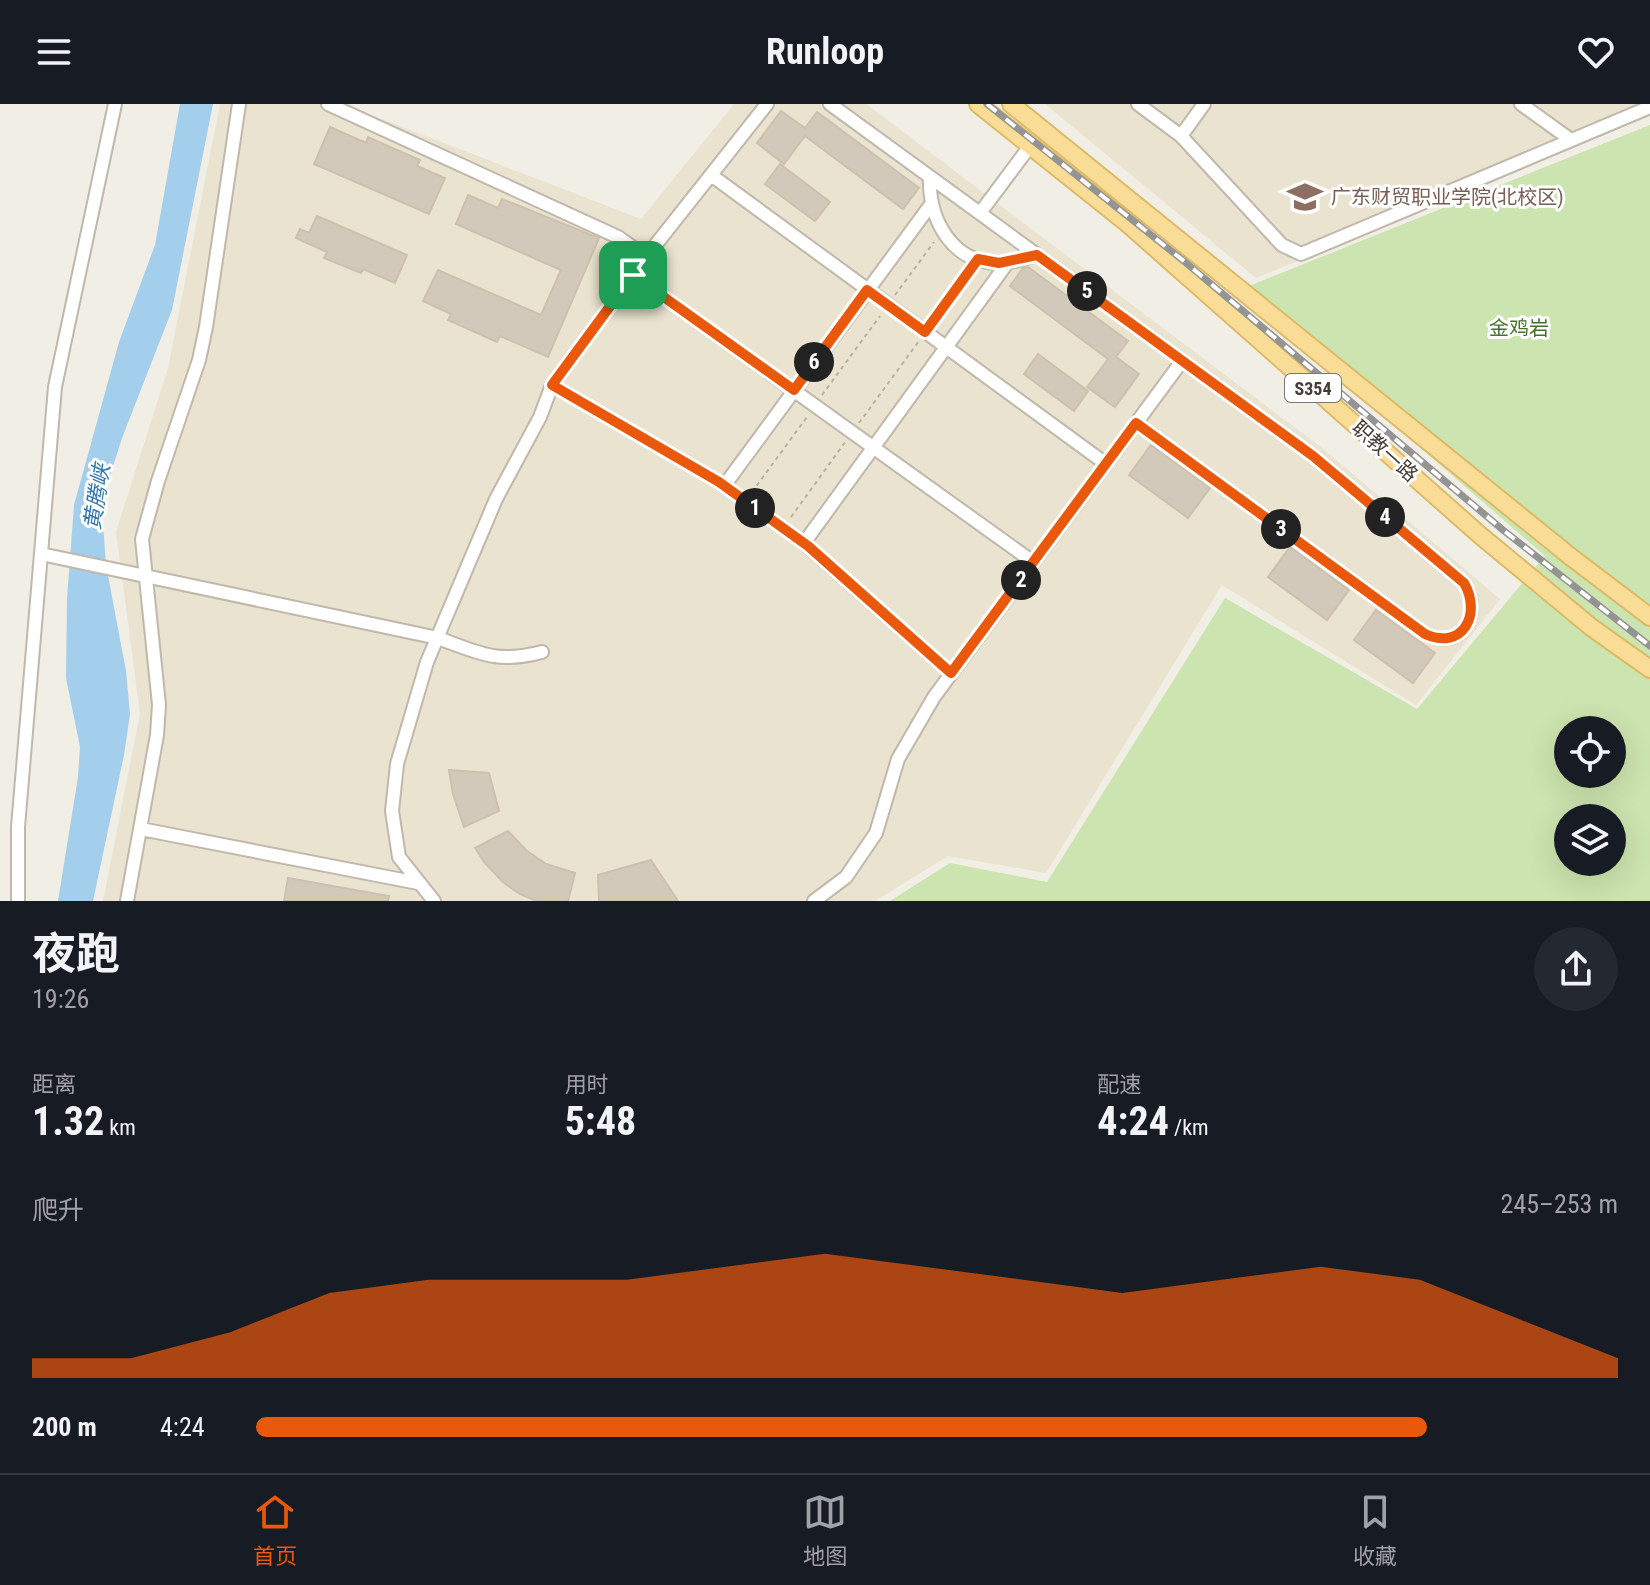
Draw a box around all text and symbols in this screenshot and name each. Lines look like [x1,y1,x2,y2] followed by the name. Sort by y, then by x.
[32,30,76,74] icon: menu
[1574,30,1618,74] icon: heart
[766,31,884,73] text: Runloop
[1286,178,1324,216] school or university icon: 广东财贸职业学院(北校区)
[1331,185,1564,209] place label: 广东财贸职业学院(北校区)
[599,241,667,309] pin
[611,253,655,297] icon: arrive
[1067,271,1107,311] pin: 5
[1081,278,1093,303] text: 5
[1489,316,1549,340] park label: 金鸡岩
[794,342,834,382] pin: 6
[808,349,820,374] text: 6
[1285,374,1341,402] road number: S354
[1347,415,1423,487] street label: 职教一路
[79,459,115,532] water label: 黄腾峡
[735,488,775,528] pin: 1
[749,495,761,520] text: 1
[1365,497,1405,537] pin: 4
[1379,504,1391,529] text: 4
[1261,509,1301,549] pin: 3
[1275,516,1287,541] text: 3
[1001,560,1041,600] pin: 2
[1015,567,1027,592] text: 2
[1554,716,1626,876] map controls
[1554,716,1626,788] button: locate
[1554,804,1626,876] button: layers
[1534,927,1618,1011] button: share
[32,928,120,980] text: 夜跑
[32,984,89,1014] text: 19:26
[32,1072,76,1097] text: 距离
[565,1072,609,1097] text: 用时
[1097,1072,1141,1097] text: 配速
[32,1098,104,1145] text: 1.32
[565,1098,636,1145] text: 5:48
[1097,1098,1169,1145] text: 4:24
[104,1115,136,1140] text: km
[1169,1115,1209,1140] text: /km
[1501,1189,1618,1219] text: 245–253 m
[32,1195,84,1225] text: 爬升
[32,1412,97,1442] text: 200 m
[160,1412,205,1442] text: 4:24
[253,1490,297,1570] tab: 首页
[803,1490,847,1570] tab: 地图
[1353,1490,1397,1570] tab: 收藏

